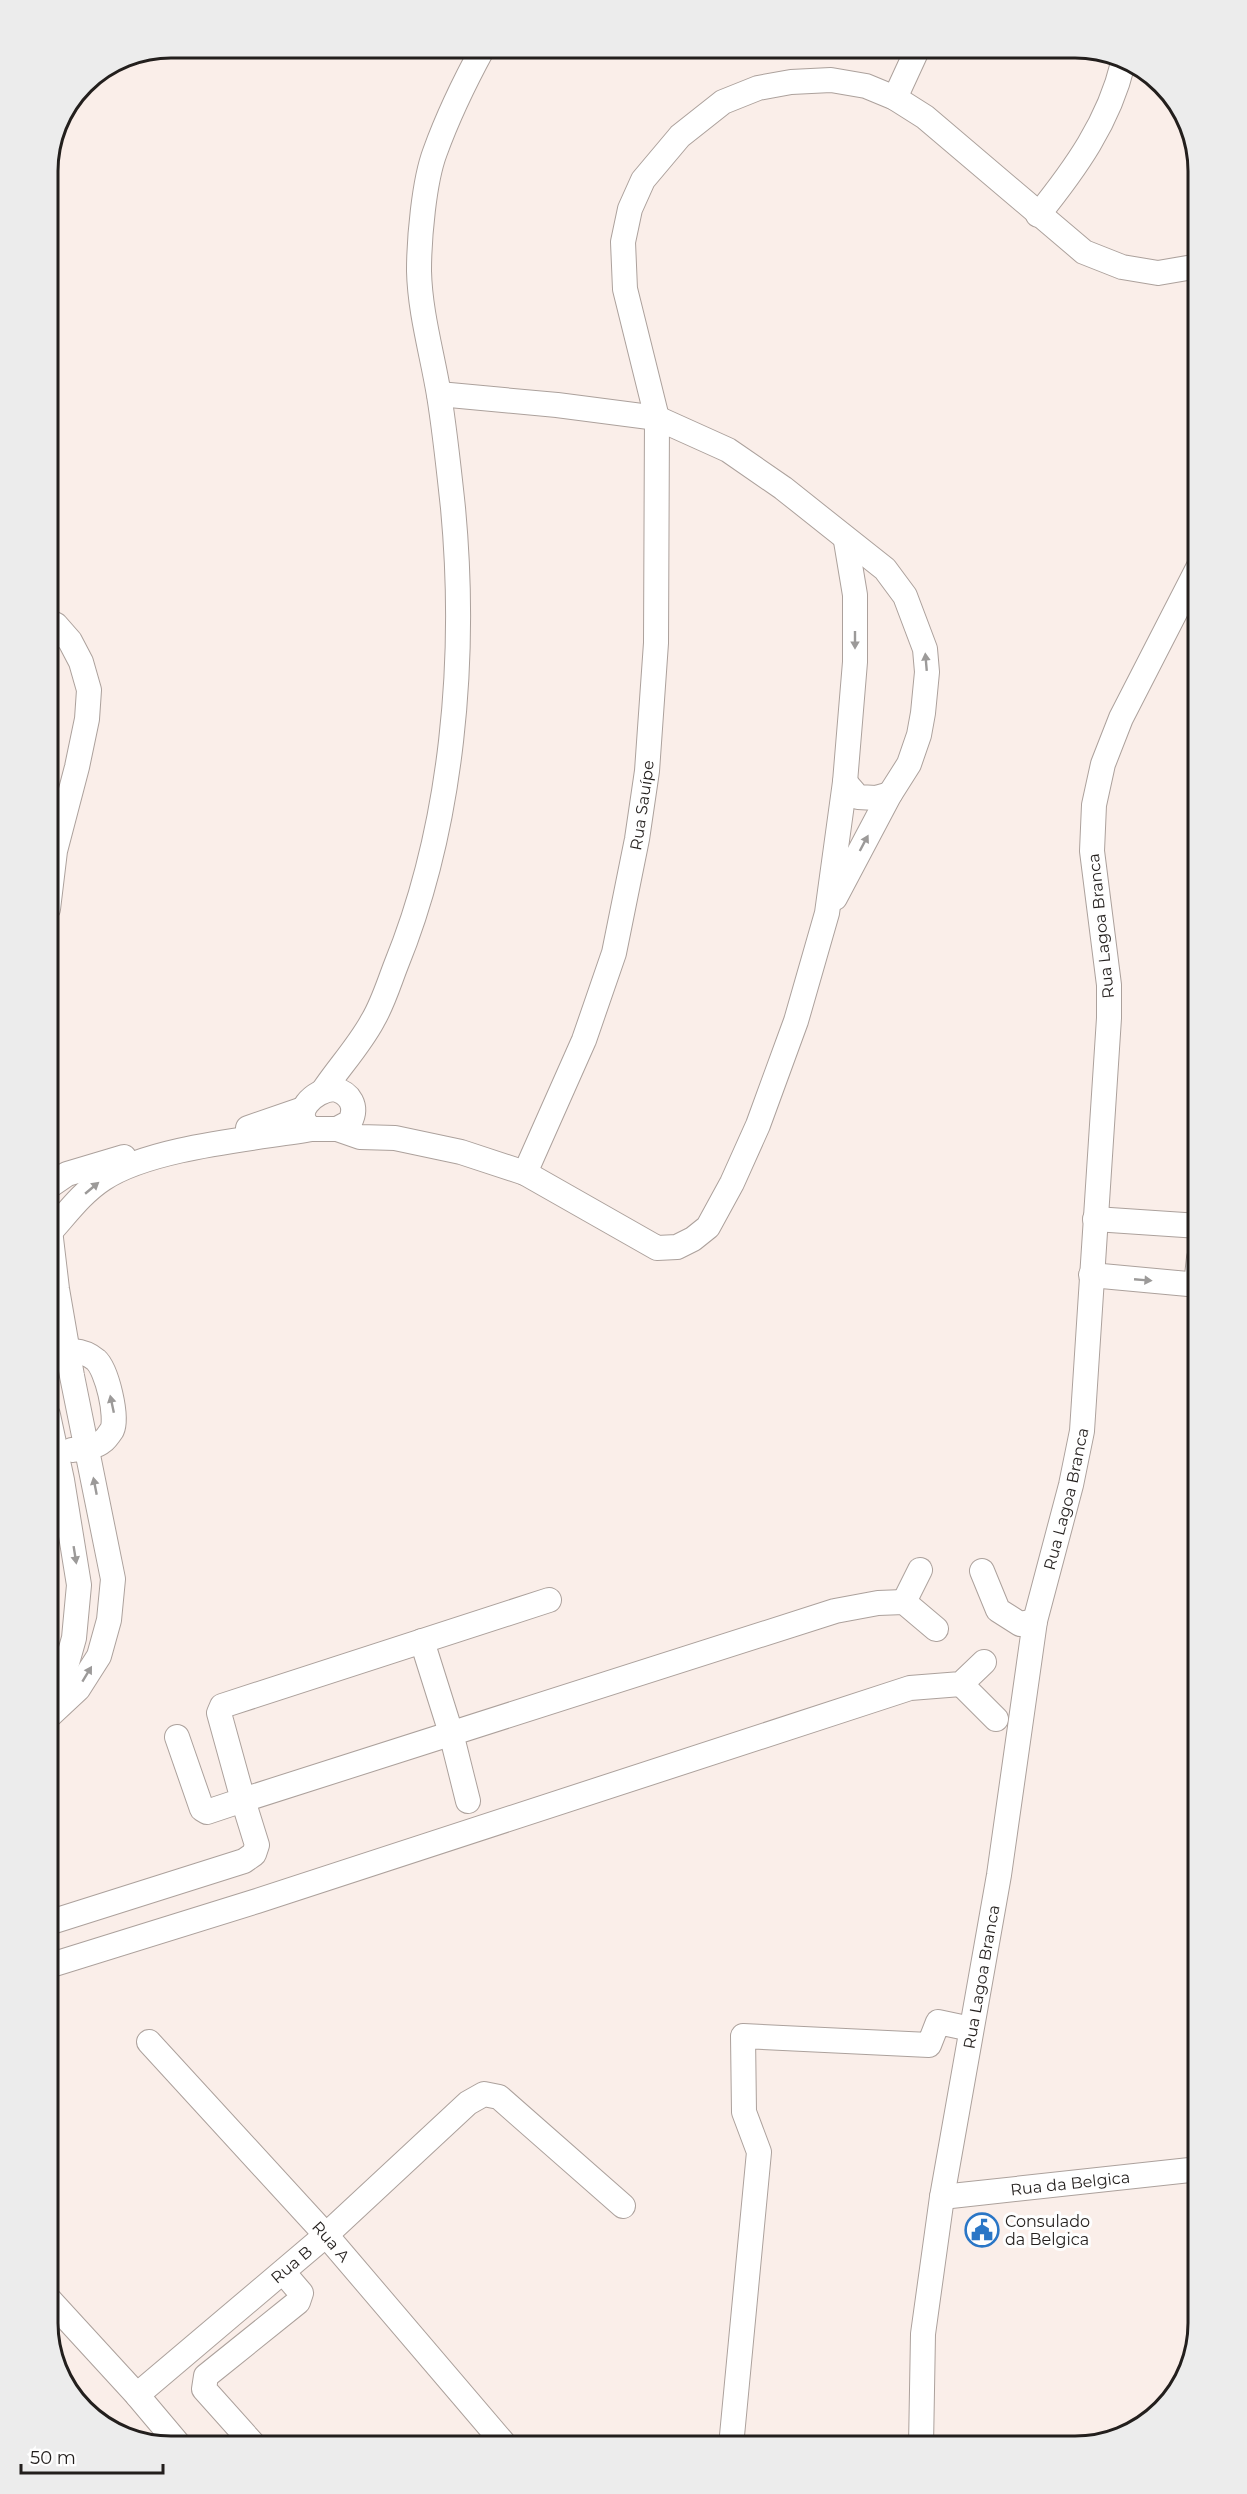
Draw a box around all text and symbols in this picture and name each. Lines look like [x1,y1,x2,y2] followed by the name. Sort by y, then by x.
[850,631,860,650] one-way arrow
[921,652,931,671] one-way arrow
[625,759,657,852] street label: Rua Sauípe
[859,834,869,851] one-way arrow
[1084,852,1118,1000] street label: Rua Lagoa Branca
[84,1182,99,1195] one-way arrow
[1134,1275,1153,1285] one-way arrow
[106,1394,116,1413] one-way arrow
[1039,1426,1092,1572] street label: Rua Lagoa Branca
[90,1476,99,1495] one-way arrow
[71,1546,80,1565] one-way arrow
[82,1666,93,1682] one-way arrow
[959,1903,1003,2050] street label: Rua Lagoa Branca
[1009,2167,1131,2199] street label: Rua da Belgica
[964,2212,1000,2248] public building icon: Consulado da Belgica
[1005,2212,1090,2249] place label: Consulado da Belgica
[308,2217,354,2266] street label: Rua A
[267,2242,316,2287] street label: Rua B
[21,2437,164,2475] scale bar
[30,2447,76,2469] text: 50 m

